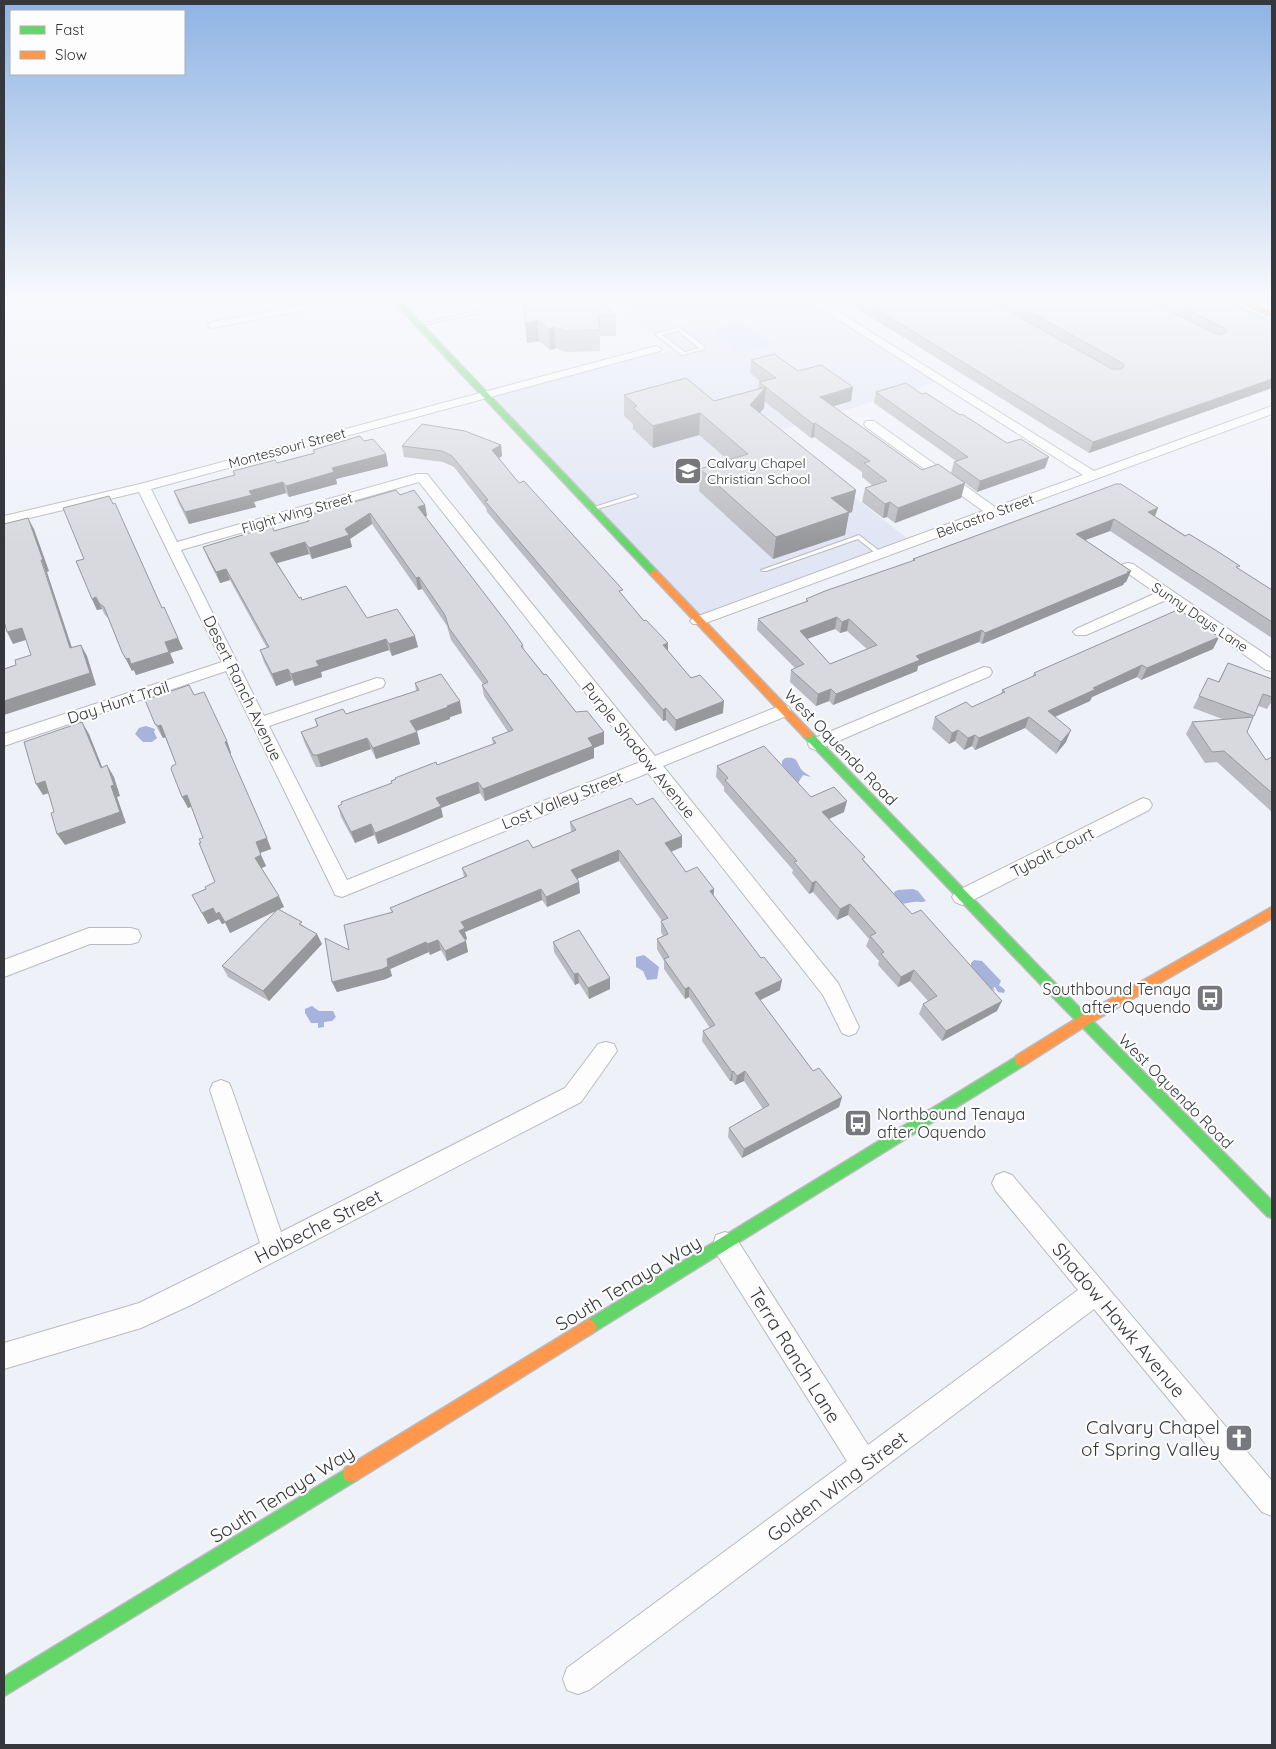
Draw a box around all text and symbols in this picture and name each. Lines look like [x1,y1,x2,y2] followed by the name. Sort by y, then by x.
[10,10,185,75] legend
[55,20,84,39] text: Fast
[55,45,87,64] text: Slow
[226,424,348,472] street label: Montessouri Street
[707,454,810,488] place label: Calvary Chapel Christian School
[673,456,703,486] school or university icon: Calvary Chapel Christian School
[239,488,355,537] street label: Flight Wing Street
[934,490,1037,542] street label: Belcastro Street
[1148,578,1252,656] street label: Sunny Days Lane
[199,612,287,764] street label: Desert Ranch Avenue
[65,676,171,728] street label: Day Hunt Trail
[578,678,700,822] street label: Purple Shadow Avenue
[780,685,902,809] street label: West Oquendo Road
[498,767,626,833] street label: Lost Valley Street
[1007,822,1097,882] street label: Tybalt Court
[1042,979,1191,1017] place label: Southbound Tenaya after Oquendo
[1195,983,1225,1013] bus stop icon: Southbound Tenaya after Oquendo
[1114,1029,1238,1153] street label: West Oquendo Road
[877,1104,1025,1142] place label: Northbound Tenaya after Oquendo
[843,1108,873,1138] bus stop icon: Northbound Tenaya after Oquendo
[250,1183,386,1269] street label: Holbeche Street
[551,1230,705,1336] street label: South Tenaya Way
[1047,1238,1191,1402] street label: Shadow Hawk Avenue
[744,1283,846,1427] street label: Terra Ranch Lane
[1081,1415,1220,1461] place label: Calvary Chapel of Spring Valley
[1224,1423,1254,1453] church icon: Calvary Chapel of Spring Valley
[762,1425,912,1547] street label: Golden Wing Street
[205,1440,359,1548] street label: South Tenaya Way

